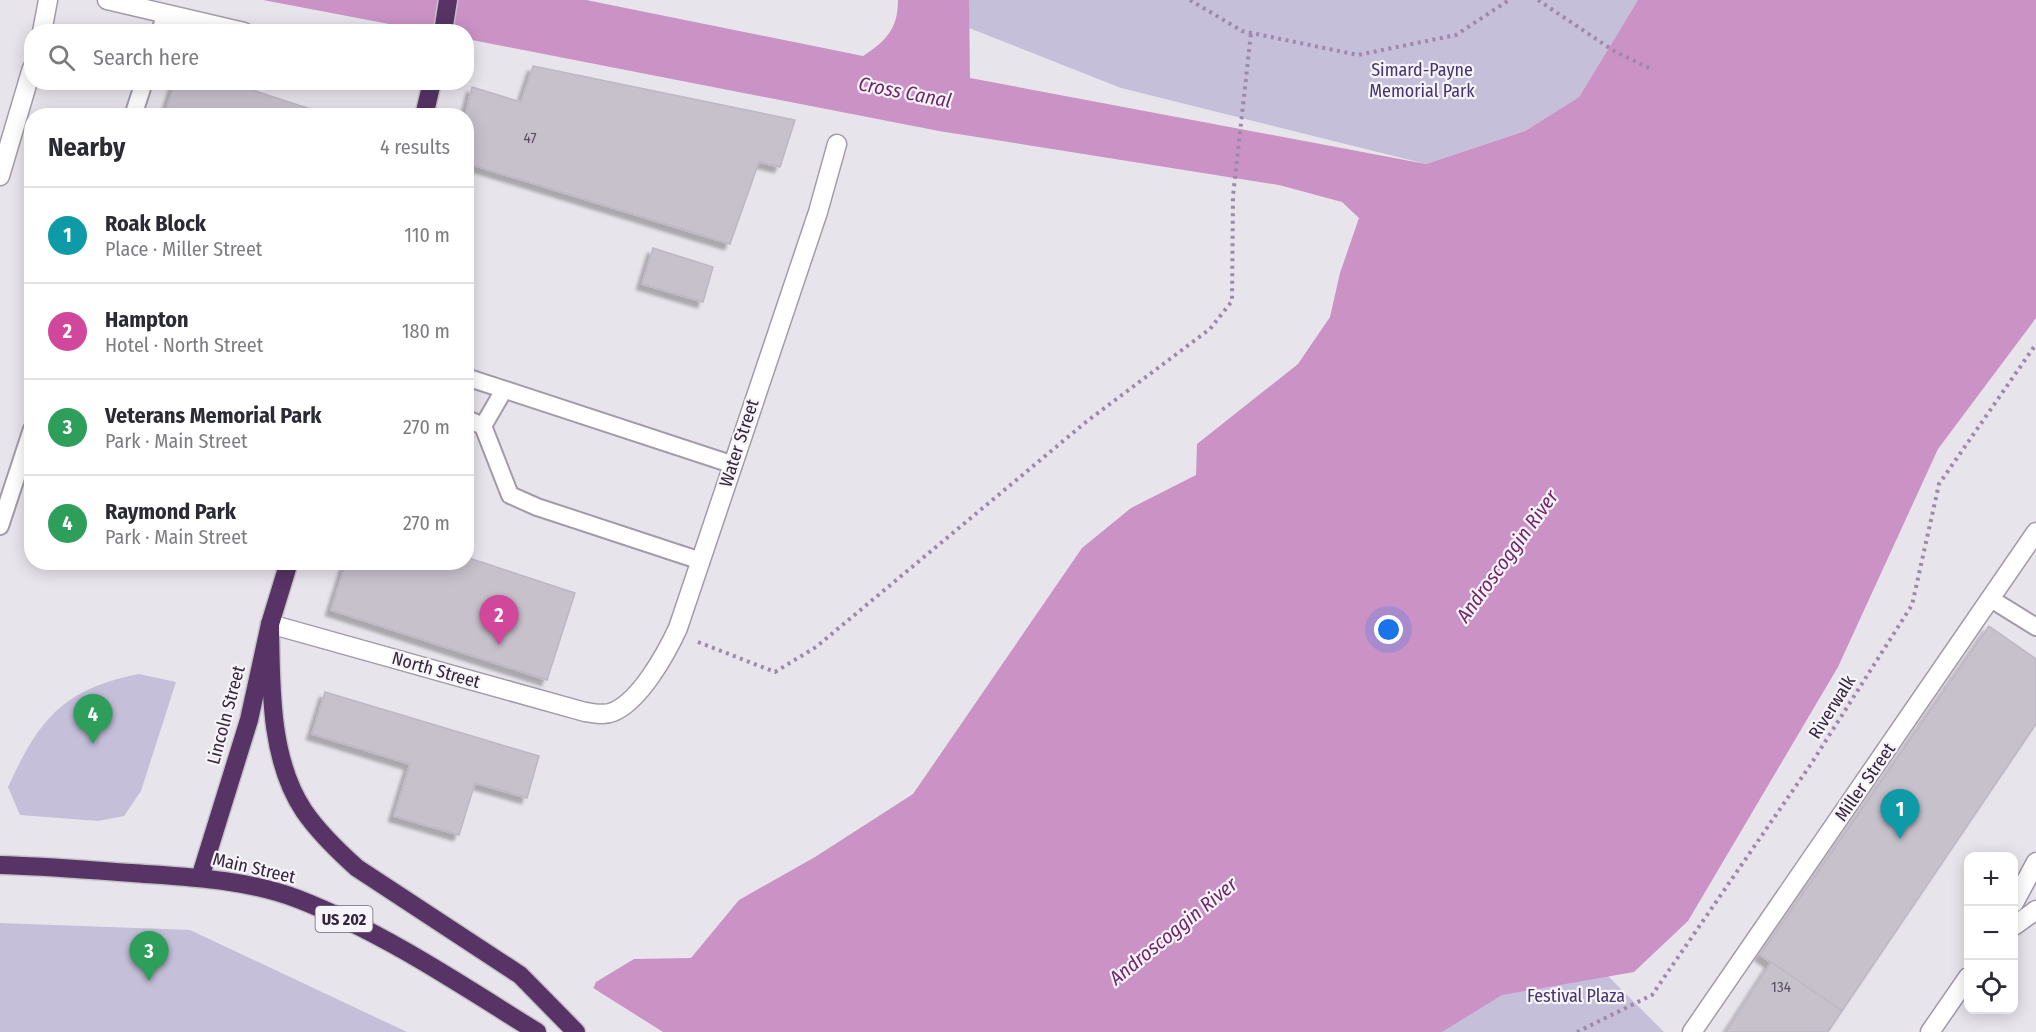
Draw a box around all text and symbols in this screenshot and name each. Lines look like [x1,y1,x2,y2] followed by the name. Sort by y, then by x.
[24,24,474,90] search box
[45,41,78,74] icon: search
[93,44,199,71] text: Search here
[1369,59,1475,102] park label: Simard-Payne Memorial Park
[857,71,953,113] water label: Cross Canal
[523,129,537,147] house number: 47
[48,132,125,163] text: Nearby
[380,135,450,159] text: 4 results
[105,210,206,237] text: Roak Block
[63,223,72,247] text: 1
[404,223,450,247] text: 110 m
[105,237,262,261] text: Place · Miller Street
[105,306,189,333] text: Hampton
[63,319,72,343] text: 2
[402,319,450,343] text: 180 m
[105,333,263,357] text: Hotel · North Street
[714,396,764,490] street label: Water Street
[105,402,321,429] text: Veterans Memorial Park
[63,415,72,439] text: 3
[403,415,450,439] text: 270 m
[105,429,248,453] text: Park · Main Street
[1450,484,1564,628] water label: Androscoggin River
[105,498,236,525] text: Raymond Park
[62,511,73,535] text: 4
[403,511,450,535] text: 270 m
[105,525,248,549] text: Park · Main Street
[480,596,518,645] pin: 2
[1374,615,1403,644] your location
[389,647,483,693] street label: North Street
[202,663,250,767] street label: Lincoln Street
[1804,671,1860,743] street label: Riverwalk
[74,694,112,744] pin: 4
[1830,739,1900,825] street label: Miller Street
[1880,790,1920,839] pin: 1
[211,848,298,888] street label: Main Street
[1964,852,2018,1014] map controls
[1964,852,2018,906] button: +
[1103,871,1243,991] water label: Androscoggin River
[316,906,372,932] road number: US 202
[1964,906,2018,960] button: −
[130,932,168,981] pin: 3
[1964,960,2018,1014] button: locate
[1771,978,1791,996] house number: 134
[1527,985,1625,1007] park label: Festival Plaza

